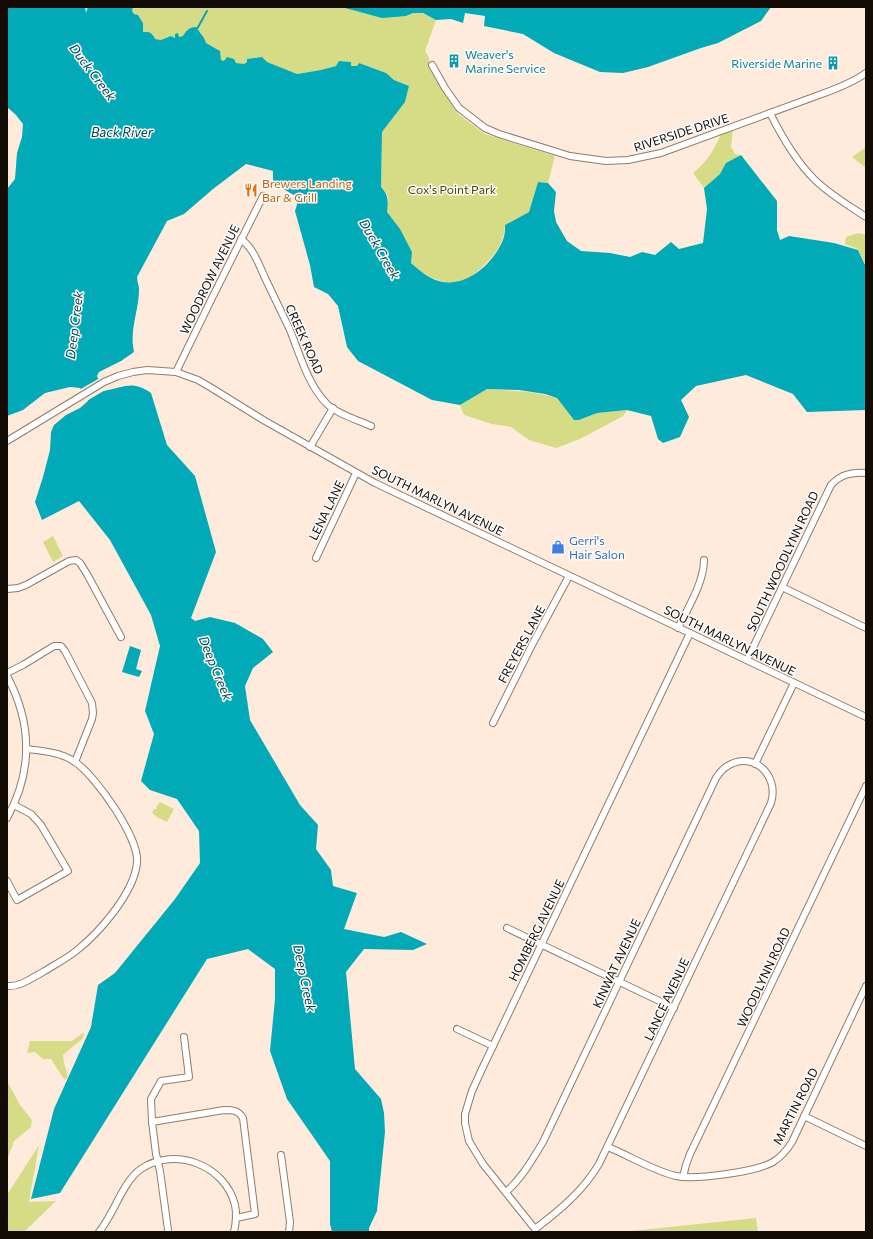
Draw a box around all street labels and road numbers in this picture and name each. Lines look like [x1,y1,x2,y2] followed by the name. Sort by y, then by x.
[632,110,730,154] street label: RIVERSIDE DRIVE
[176,222,242,336] street label: WOODROW AVENUE
[283,302,327,376] street label: CREEK ROAD
[370,462,506,538] street label: SOUTH MARLYN AVENUE
[305,478,347,542] street label: LENA LANE
[743,488,821,633] street label: SOUTH WOODLYNN ROAD
[662,602,798,678] street label: SOUTH MARLYN AVENUE
[495,603,547,685] street label: FREYERS LANE
[505,877,567,983] street label: HOMBERG AVENUE
[589,916,643,1010] street label: KINWAT AVENUE
[734,925,792,1029] street label: WOODLYNN ROAD
[641,955,691,1043] street label: LANCE AVENUE
[770,1065,820,1147] street label: MARTIN ROAD

